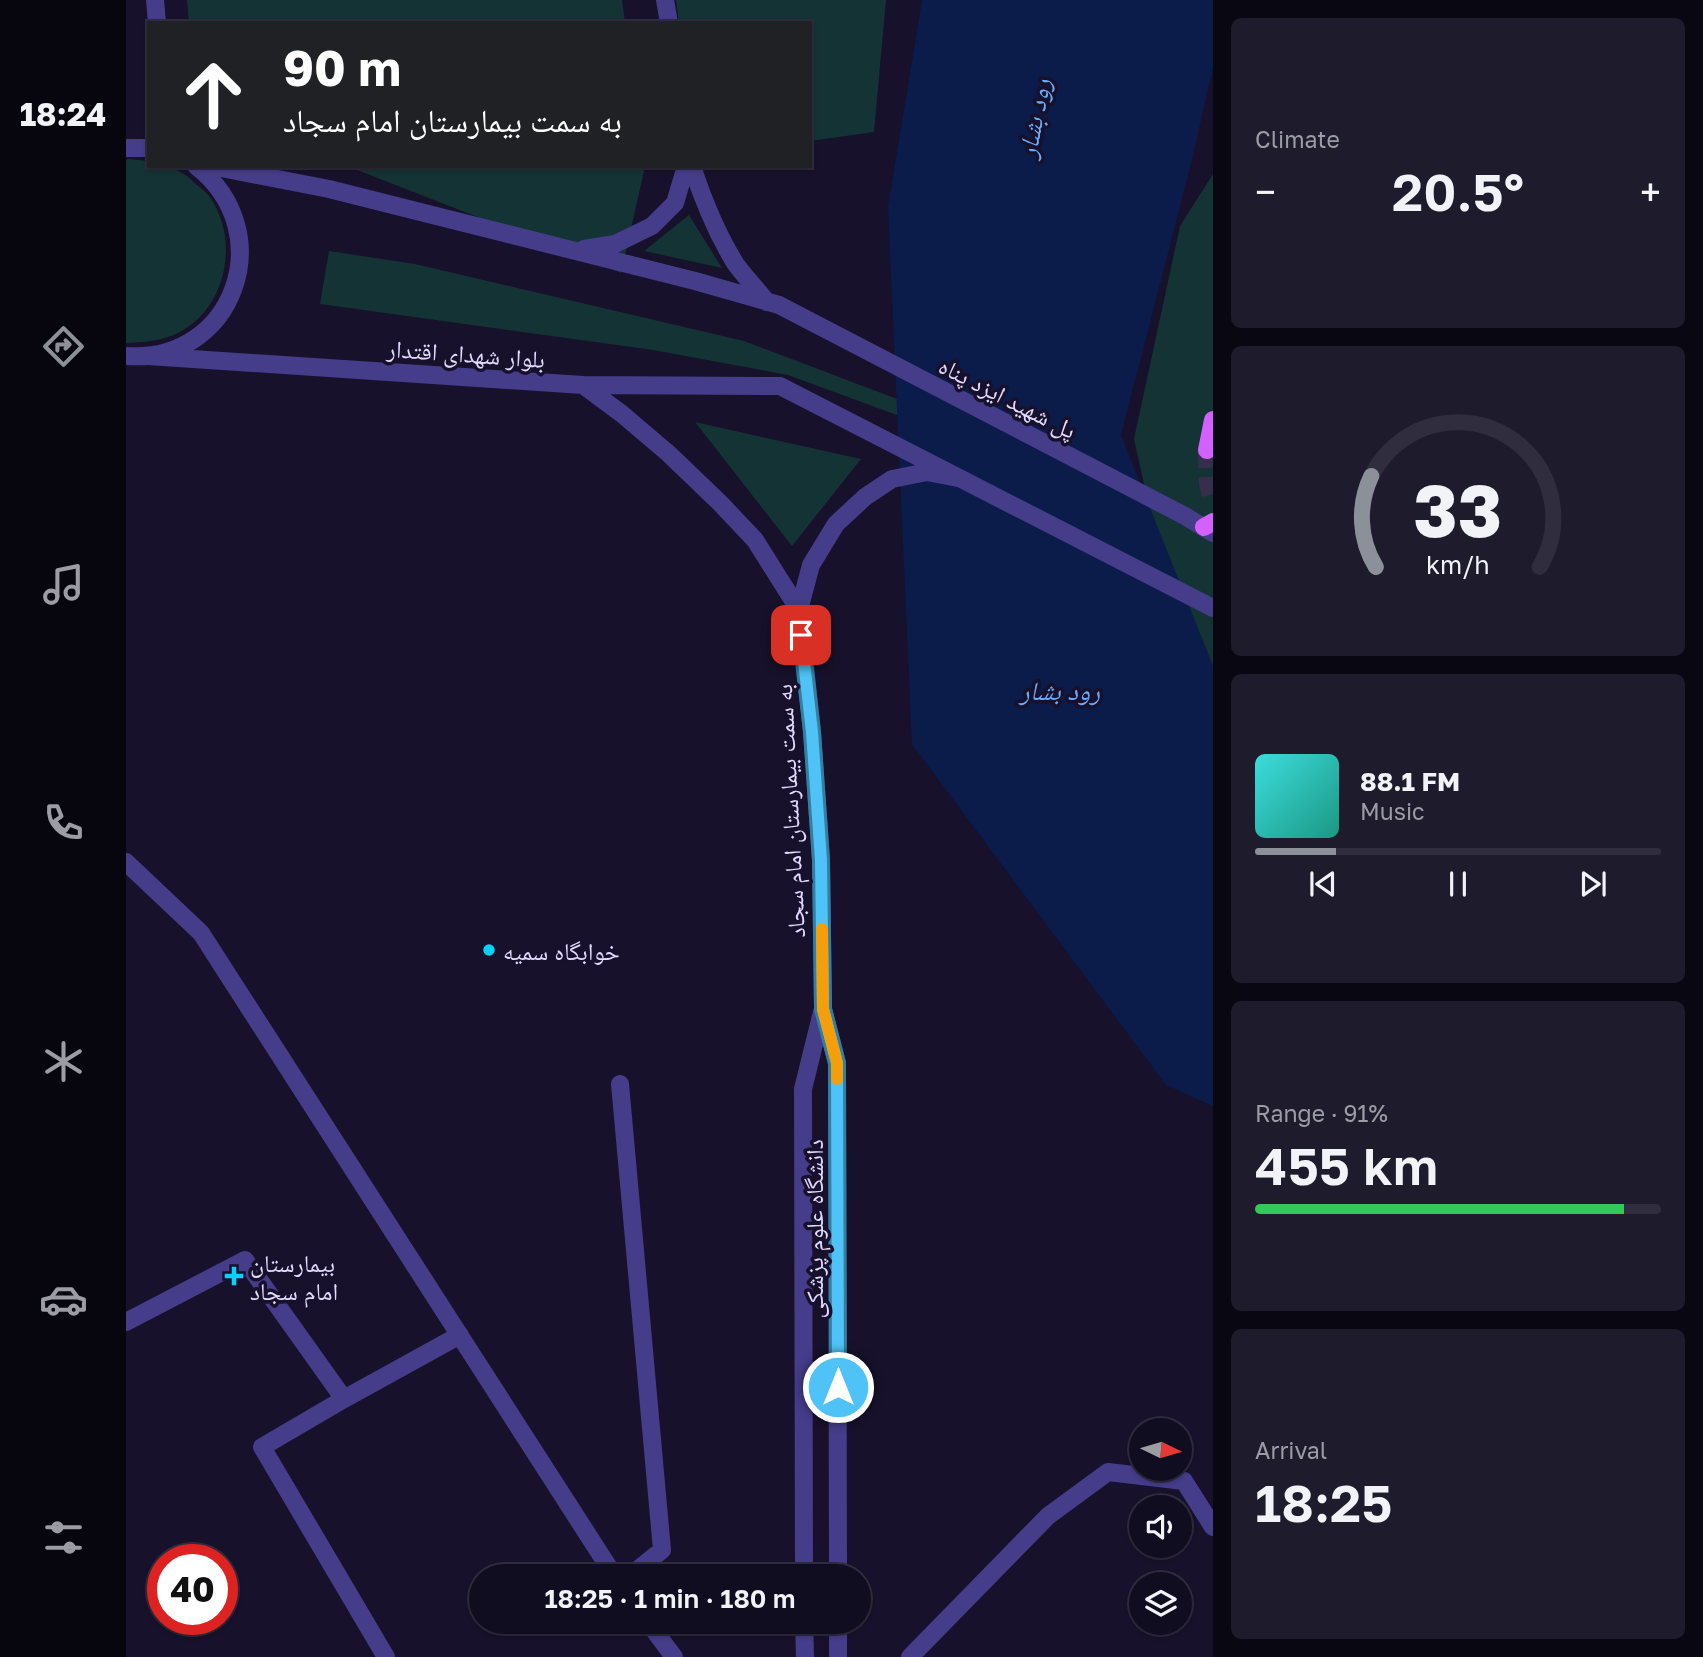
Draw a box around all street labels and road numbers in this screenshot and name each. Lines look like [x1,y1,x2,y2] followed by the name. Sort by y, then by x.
[385,333,546,374] street label: بلوار شهدای اقتدار
[934,350,1081,445] street label: پل شهید ایزد پناه
[768,683,813,939] street label: به سمت بیمارستان امام سجاد
[799,1139,831,1319] street label: دانشگاه علوم پزشکی

